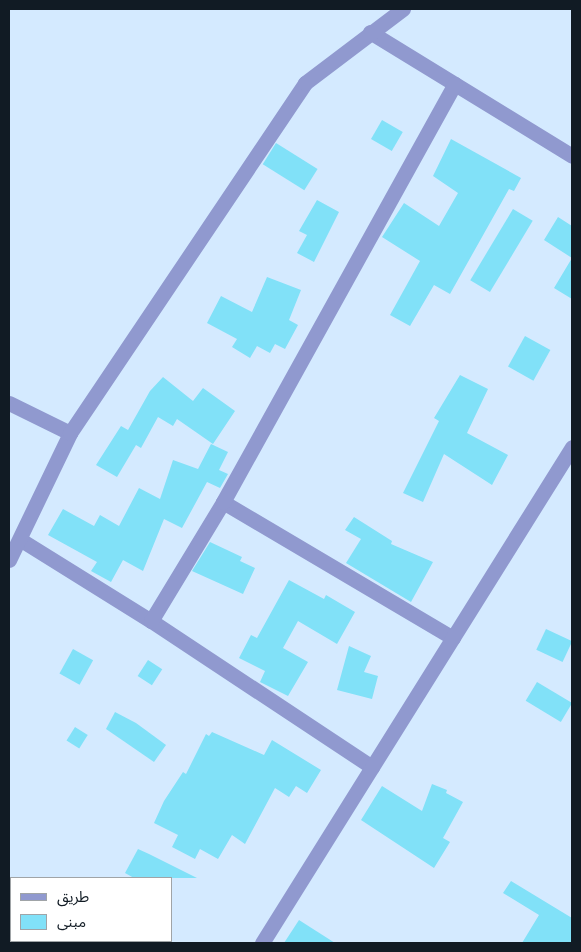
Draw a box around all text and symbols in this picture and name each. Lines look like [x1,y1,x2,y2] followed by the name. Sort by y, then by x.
[10,877,172,942] legend
[57,888,89,905] text: طريق
[57,913,86,930] text: مبنى

